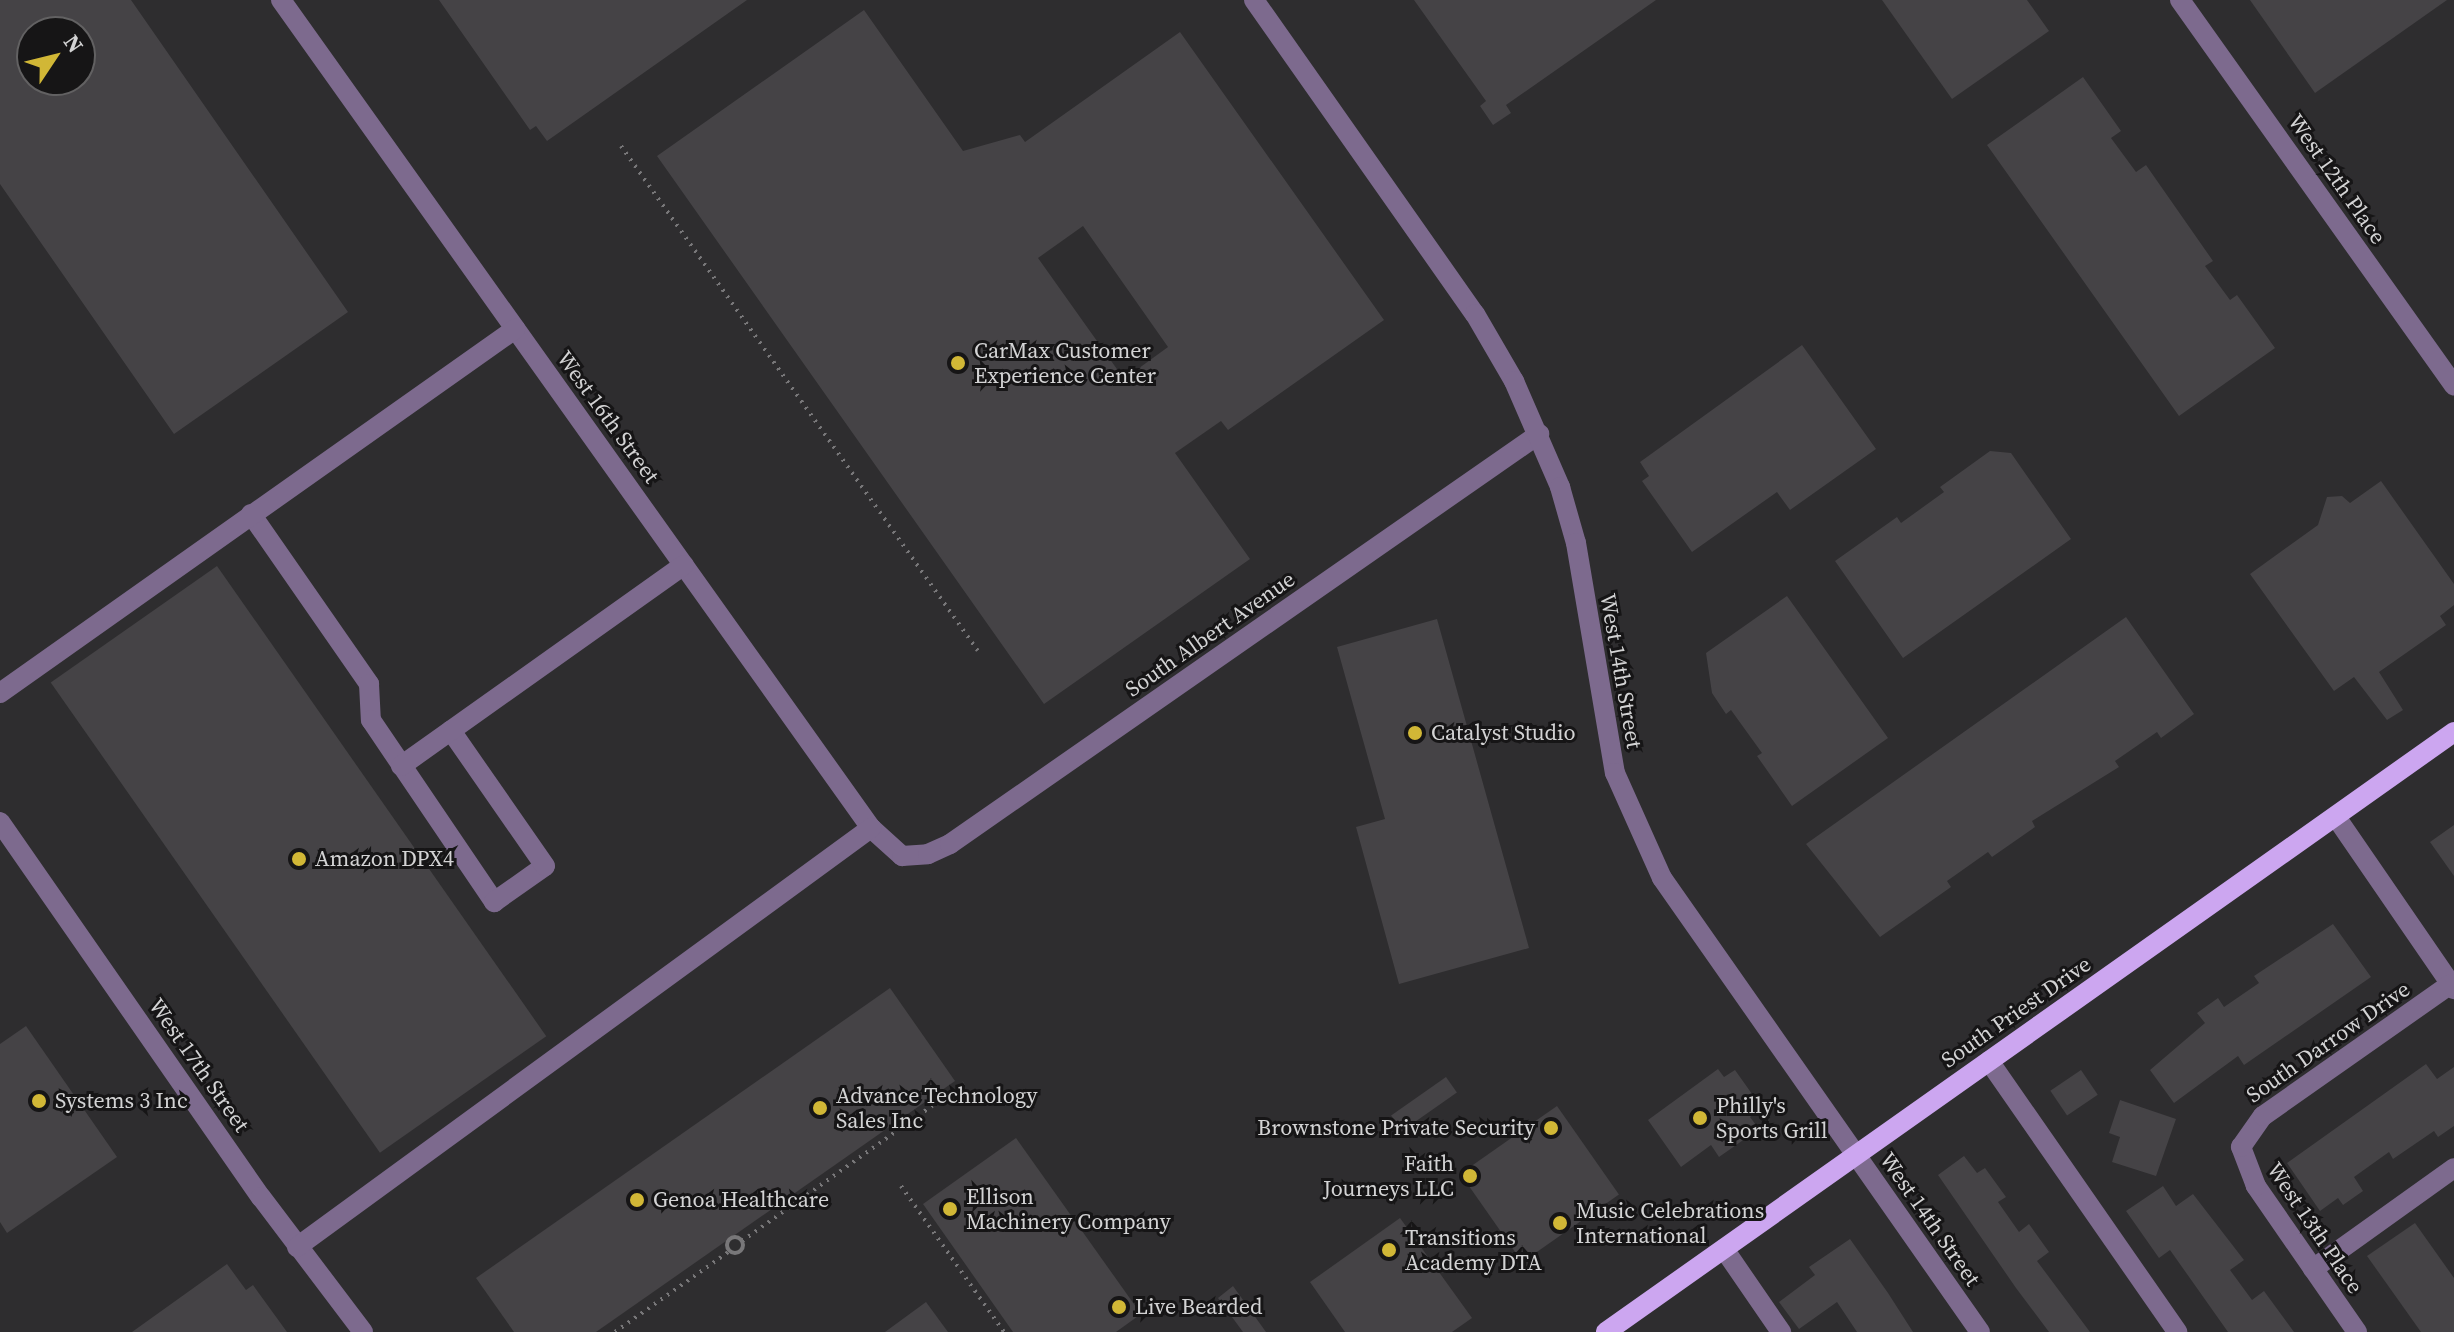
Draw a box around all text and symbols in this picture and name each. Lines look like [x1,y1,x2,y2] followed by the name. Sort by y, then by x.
[16,16,96,96] north arrow
[57,28,91,59] text: N
[2282,109,2392,249] street label: West 12th Place
[974,337,1156,388] place label: CarMax Customer Experience Center
[551,346,665,488] street label: West 16th Street
[949,354,967,372] marker: CarMax Customer Experience Center
[1120,566,1300,702] street label: South Albert Avenue
[1594,591,1648,751] street label: West 14th Street
[1431,720,1576,746] place label: Catalyst Studio
[1406,724,1424,742] marker: Catalyst Studio
[315,846,454,872] place label: Amazon DPX4
[290,850,308,868] marker: Amazon DPX4
[1936,951,2096,1073] street label: South Priest Drive
[2241,976,2415,1108] street label: South Darrow Drive
[143,993,255,1137] street label: West 17th Street
[836,1082,1038,1134] place label: Advance Technology Sales Inc
[55,1088,188,1114] place label: Systems 3 Inc
[30,1092,48,1110] marker: Systems 3 Inc
[1716,1092,1827,1144] place label: Philly's Sports Grill
[811,1099,829,1117] marker: Advance Technology Sales Inc
[1691,1109,1709,1127] marker: Philly's Sports Grill
[1257,1115,1535,1141] place label: Brownstone Private Security
[1542,1119,1560,1137] marker: Brownstone Private Security
[1874,1147,1986,1291] street label: West 14th Street
[1323,1150,1454,1202] place label: Faith Journeys LLC
[2261,1157,2369,1299] street label: West 13th Place
[1461,1167,1479,1185] marker: Faith Journeys LLC
[966,1183,1171,1234] place label: Ellison Machinery Company
[653,1187,829,1213] place label: Genoa Healthcare
[628,1191,646,1209] marker: Genoa Healthcare
[1576,1197,1764,1248] place label: Music Celebrations International
[941,1200,959,1218] marker: Ellison Machinery Company
[1551,1214,1569,1232] marker: Music Celebrations International
[1405,1224,1542,1276] place label: Transitions Academy DTA
[1380,1241,1398,1259] marker: Transitions Academy DTA
[1135,1294,1263,1320] place label: Live Bearded
[1110,1298,1128,1316] marker: Live Bearded

